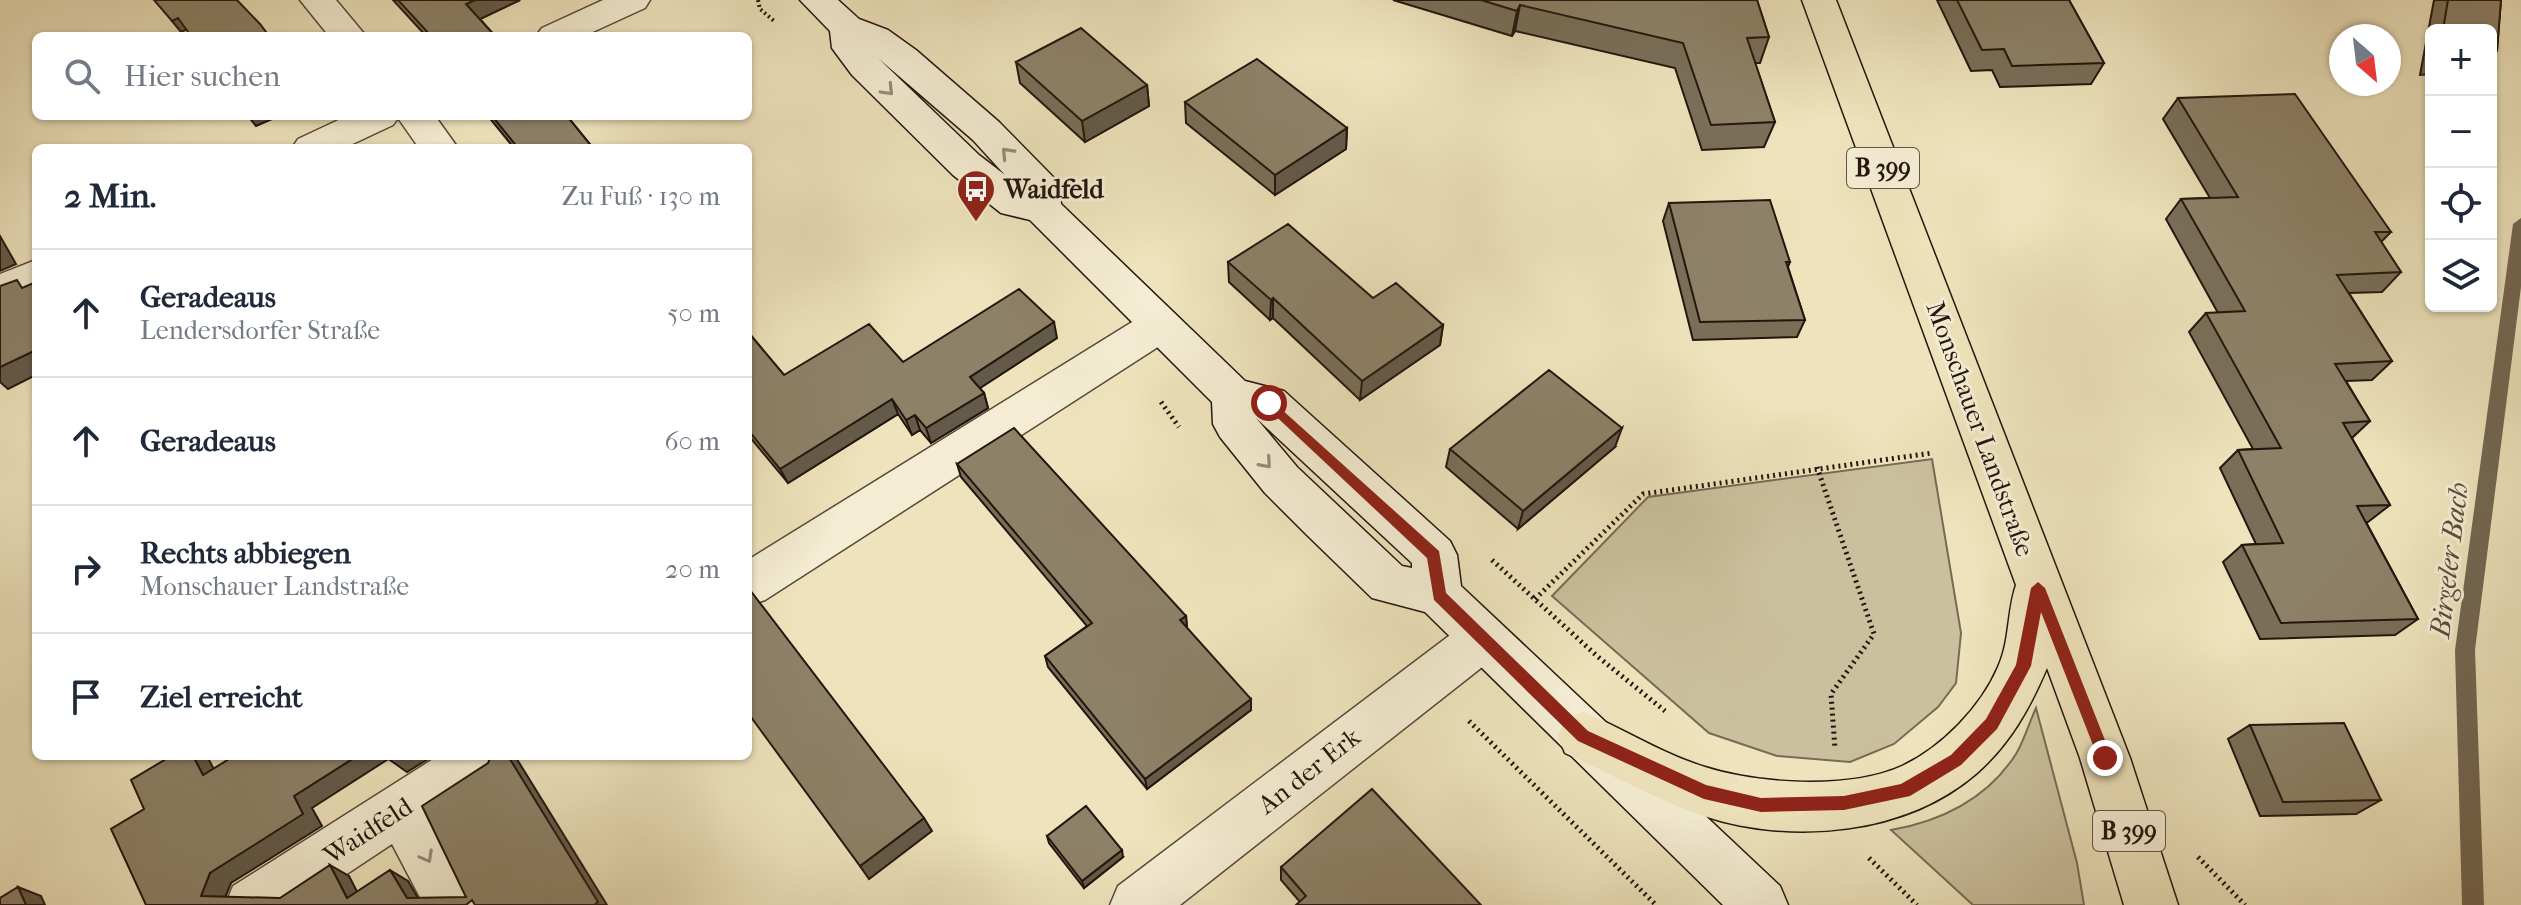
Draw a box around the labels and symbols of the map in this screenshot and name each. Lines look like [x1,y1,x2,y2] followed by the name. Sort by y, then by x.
[2329,24,2401,96] north arrow
[879,81,893,95] one-way arrow
[1001,148,1016,162] one-way arrow
[1847,148,1919,188] road number: B 399
[955,168,997,223] bus stop icon: Waidfeld
[1003,174,1104,205] place label: Waidfeld
[1919,297,2041,561] street label: Monschauer Landstraße
[1251,385,1287,421] route start
[1256,454,1271,469] one-way arrow
[2423,481,2475,641] water label: Birgeler Bach
[1251,721,1367,821] street label: An der Erk
[2087,740,2123,776] route end
[317,790,419,872] street label: Waidfeld
[2093,811,2165,851] road number: B 399
[417,848,433,863] one-way arrow

